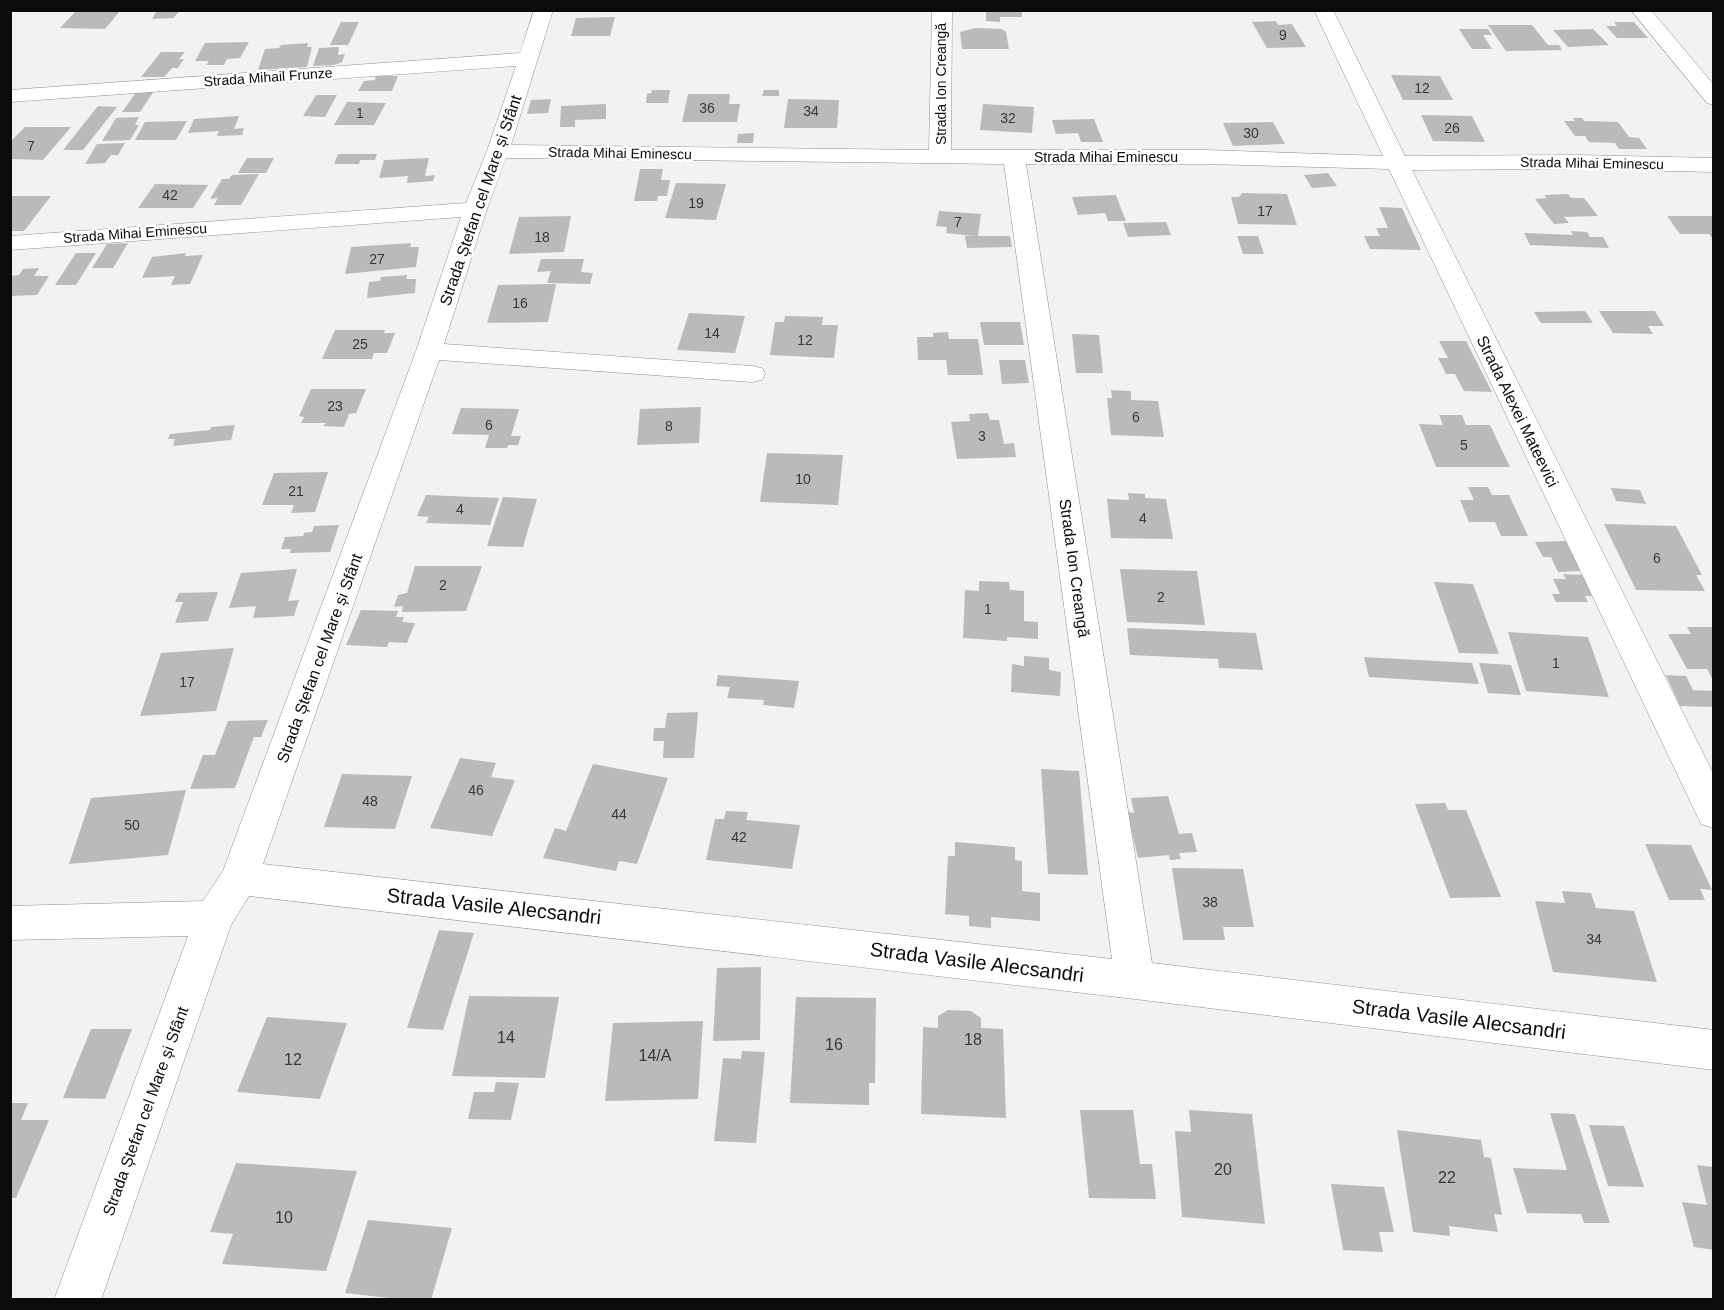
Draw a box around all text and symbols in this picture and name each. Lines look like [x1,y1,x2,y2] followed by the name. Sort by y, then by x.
[933,23,949,145] street label: Strada Ion Creangă
[1279,27,1287,43] house number: 9
[203,64,333,89] street label: Strada Mihail Frunze
[1414,80,1430,96] house number: 12
[436,92,525,308] street label: Strada Ștefan cel Mare și Sfânt
[699,100,715,116] house number: 36
[803,103,819,119] house number: 34
[356,105,364,121] house number: 1
[1000,110,1016,126] house number: 32
[1444,120,1460,136] house number: 26
[1243,125,1259,141] house number: 30
[27,138,35,154] house number: 7
[548,144,692,162] street label: Strada Mihai Eminescu
[1034,149,1178,165] street label: Strada Mihai Eminescu
[1520,154,1664,172] street label: Strada Mihai Eminescu
[162,187,178,203] house number: 42
[688,195,704,211] house number: 19
[1257,203,1273,219] house number: 17
[954,214,962,230] house number: 7
[63,220,207,246] street label: Strada Mihai Eminescu
[534,229,550,245] house number: 18
[369,251,385,267] house number: 27
[512,295,528,311] house number: 16
[704,325,720,341] house number: 14
[797,332,813,348] house number: 12
[1473,333,1562,490] street label: Strada Alexei Mateevici
[352,336,368,352] house number: 25
[327,398,343,414] house number: 23
[1132,409,1140,425] house number: 6
[485,417,493,433] house number: 6
[665,418,673,434] house number: 8
[978,428,986,444] house number: 3
[1460,437,1468,453] house number: 5
[795,471,811,487] house number: 10
[288,483,304,499] house number: 21
[1056,498,1093,638] street label: Strada Ion Creangă
[456,501,464,517] house number: 4
[1139,510,1147,526] house number: 4
[1653,550,1661,566] house number: 6
[274,551,366,765] street label: Strada Ștefan cel Mare și Sfânt
[439,577,447,593] house number: 2
[1157,589,1165,605] house number: 2
[984,601,992,617] house number: 1
[1552,655,1560,671] house number: 1
[179,674,195,690] house number: 17
[468,782,484,798] house number: 46
[362,793,378,809] house number: 48
[611,806,627,822] house number: 44
[124,817,140,833] house number: 50
[731,829,747,845] house number: 42
[386,884,602,928] street label: Strada Vasile Alecsandri
[1202,894,1218,910] house number: 38
[1586,931,1602,947] house number: 34
[869,938,1085,986] street label: Strada Vasile Alecsandri
[1351,995,1567,1043] street label: Strada Vasile Alecsandri
[100,1004,192,1218] street label: Strada Ștefan cel Mare și Sfânt
[497,1029,515,1046] house number: 14
[964,1031,982,1048] house number: 18
[825,1036,843,1053] house number: 16
[639,1047,672,1064] house number: 14/A
[284,1051,302,1068] house number: 12
[1214,1161,1232,1178] house number: 20
[1438,1169,1456,1186] house number: 22
[275,1209,293,1226] house number: 10

